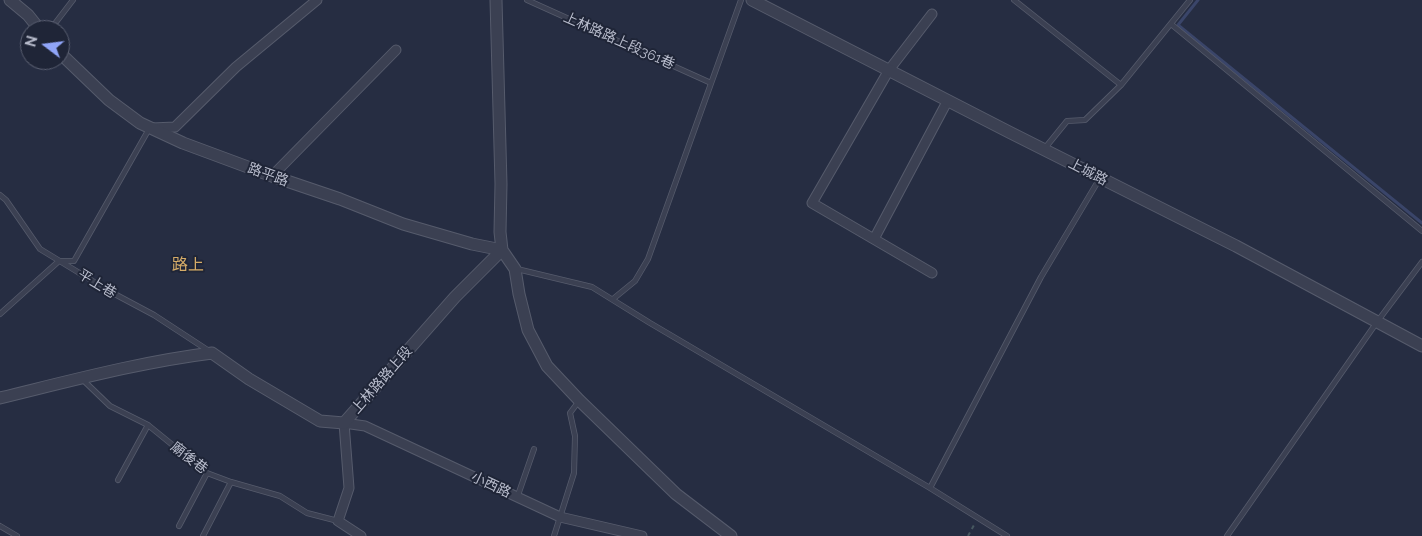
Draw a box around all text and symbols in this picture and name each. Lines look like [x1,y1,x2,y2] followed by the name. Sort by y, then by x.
[561,9,677,73] street label: 上林路路上段361巷
[20,20,70,70] north arrow
[22,34,41,49] text: N
[1065,155,1111,189] street label: 上城路
[245,160,291,190] street label: 路平路
[172,255,204,275] district label: 路上
[75,266,119,302] street label: 平上巷
[348,343,416,417] street label: 上林路路上段
[167,438,211,478] street label: 廟後巷
[468,469,514,501] street label: 小西路

